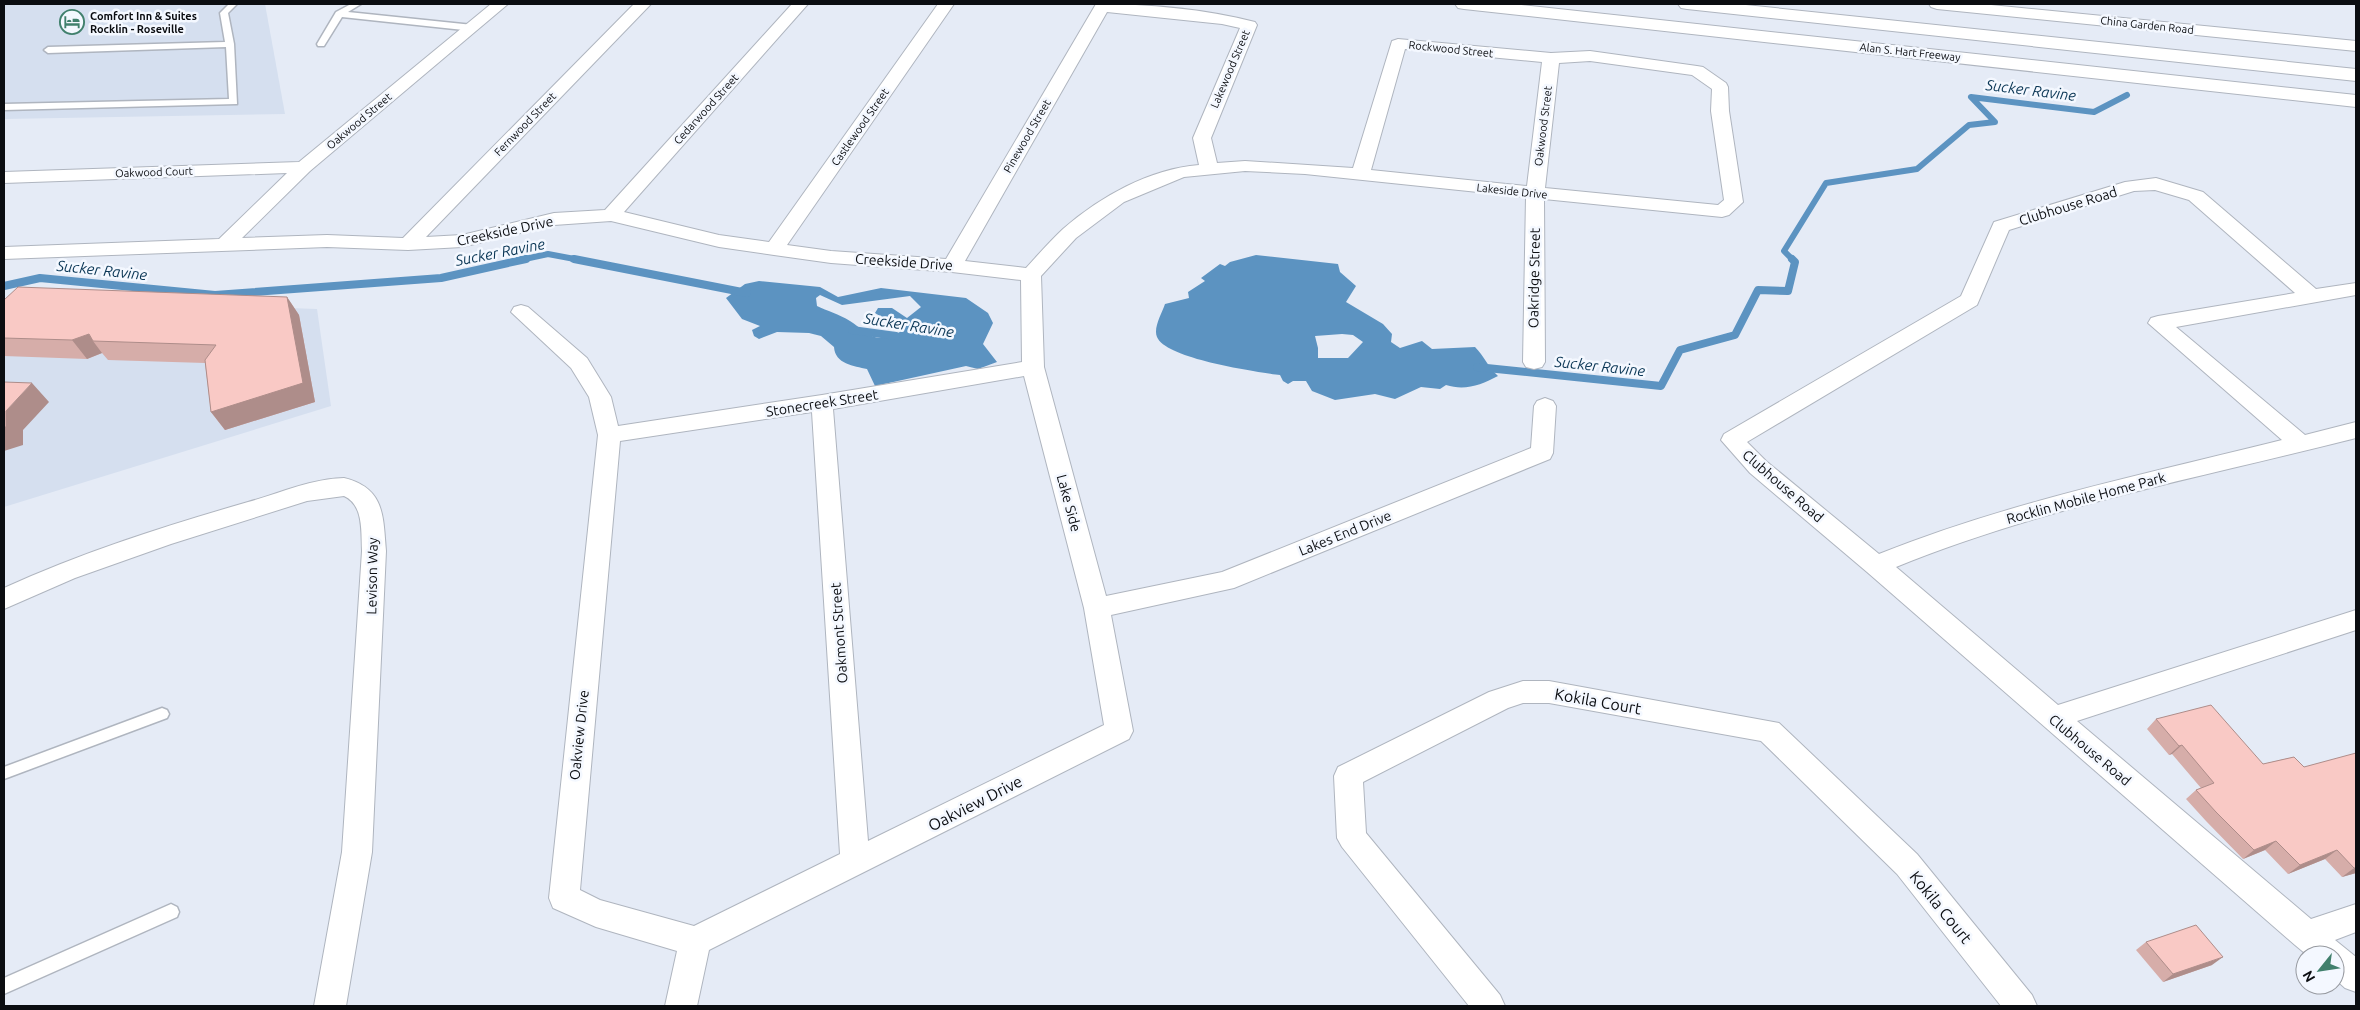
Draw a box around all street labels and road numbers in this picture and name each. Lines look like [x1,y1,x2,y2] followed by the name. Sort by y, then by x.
[2100,14,2194,36] street label: China Garden Road
[1208,27,1252,110] street label: Lakewood Street
[1408,39,1495,59] street label: Rockwood Street
[1859,41,1962,63] street label: Alan S. Hart Freeway
[671,71,741,147] street label: Cedarwood Street
[1532,84,1554,167] street label: Oakwood Street
[829,86,892,168] street label: Castlewood Street
[492,89,559,158] street label: Fernwood Street
[324,90,394,152] street label: Oakwood Street
[1001,97,1053,175] street label: Pinewood Street
[115,165,194,179] street label: Oakwood Court
[1476,181,1548,201] street label: Lakeside Drive
[2017,183,2119,229] street label: Clubhouse Road
[455,213,555,249] street label: Creekside Drive
[1525,227,1543,328] street label: Oakridge Street
[855,251,953,273] street label: Creekside Drive
[765,386,880,420] street label: Stonecreek Street
[1739,447,1827,525] street label: Clubhouse Road
[2005,469,2167,527] street label: Rocklin Mobile Home Park
[1054,473,1084,533] street label: Lake Side
[1296,507,1394,559] street label: Lakes End Drive
[363,537,381,615] street label: Levison Way
[827,581,851,684] street label: Oakmont Street
[1553,685,1643,718] street label: Kokila Court
[566,689,592,781] street label: Oakview Drive
[2046,711,2134,789] street label: Clubhouse Road
[925,772,1025,834] street label: Oakview Drive
[1906,867,1976,947] street label: Kokila Court

